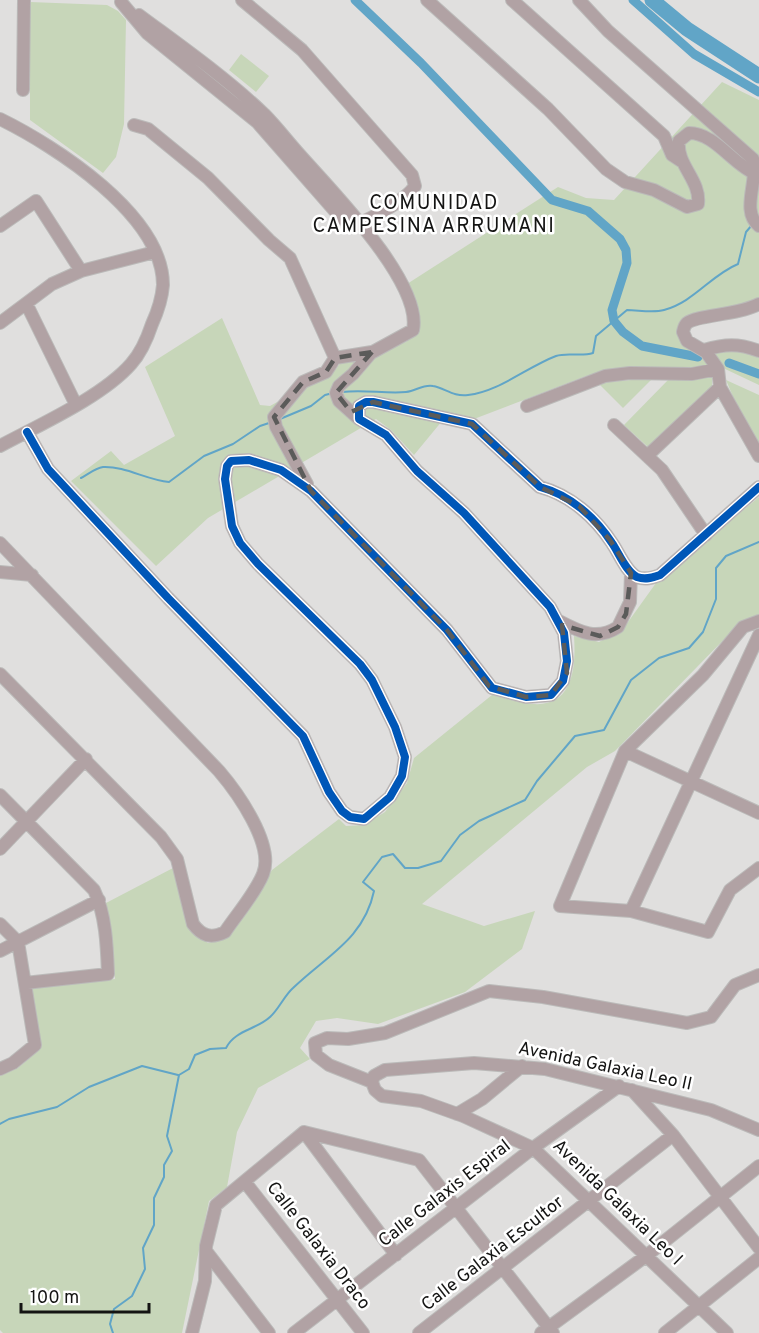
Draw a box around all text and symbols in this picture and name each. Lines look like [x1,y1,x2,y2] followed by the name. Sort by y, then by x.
[312,191,556,240] district label: COMUNIDAD CAMPESINA ARRUMANI
[516,1037,694,1097] street label: Avenida Galaxia Leo II
[374,1135,516,1253] street label: Calle Galaxis Espiral
[547,1135,687,1271] street label: Avenida Galaxia Leo I
[261,1177,375,1315] street label: Calle Galaxia Draco
[417,1191,569,1317] street label: Calle Galaxia Escultor
[21,1276,148,1314] scale bar
[30,1287,79,1310] text: 100 m

